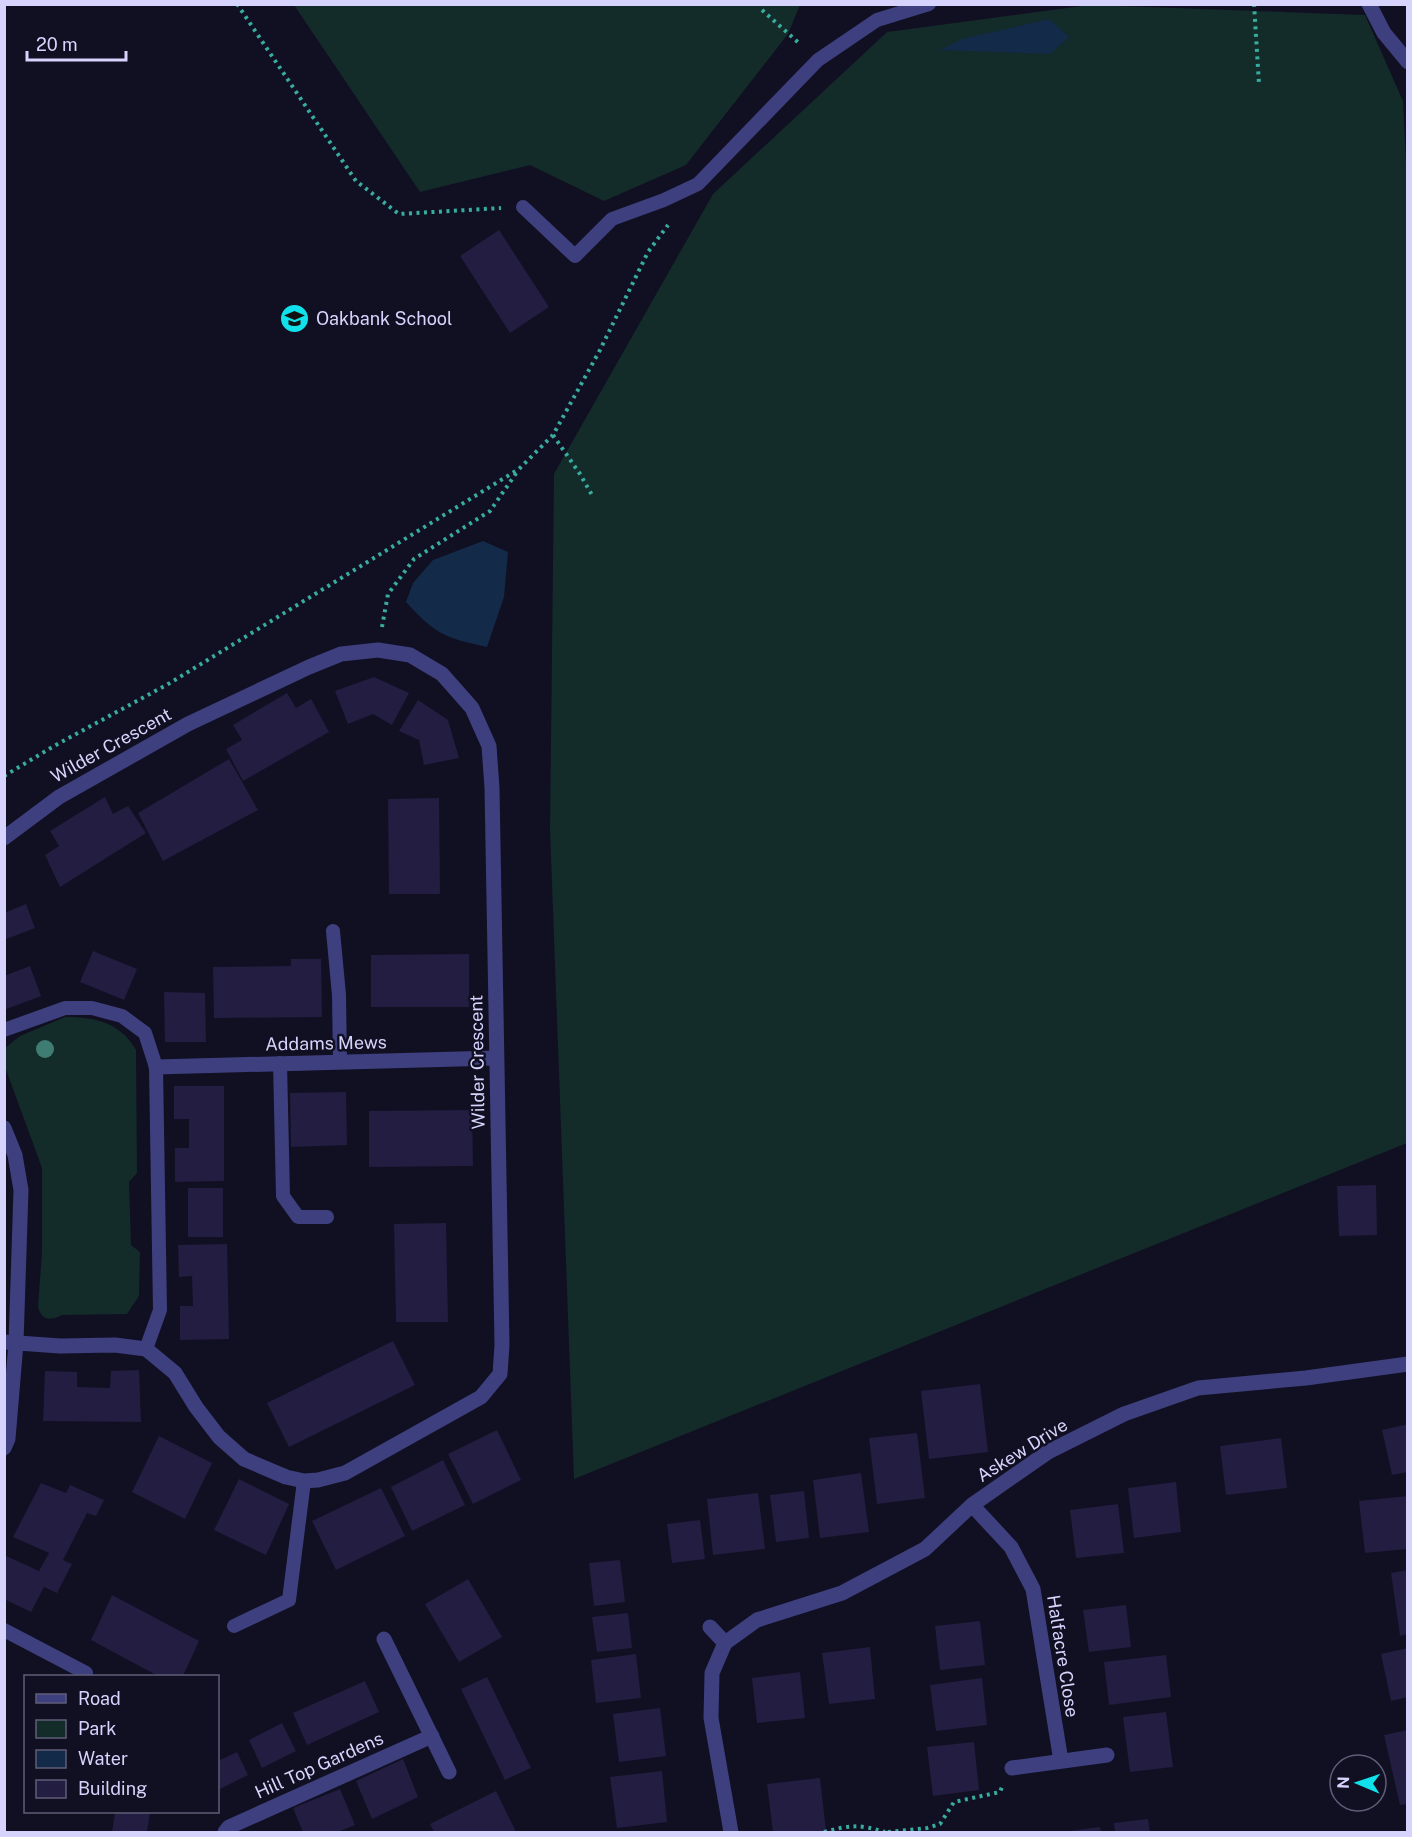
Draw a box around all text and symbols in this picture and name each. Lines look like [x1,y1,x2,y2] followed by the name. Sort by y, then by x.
[27,24,126,62] scale bar
[36,34,78,55] text: 20 m
[279,302,311,334] school or university icon: Oakbank School
[316,308,452,329] place label: Oakbank School
[47,703,175,787] street label: Wilder Crescent
[465,995,489,1129] street label: Wilder Crescent
[265,1031,387,1055] street label: Addams Mews
[973,1414,1071,1486] street label: Askew Drive
[1043,1593,1083,1719] street label: Halfacre Close
[24,1675,219,1813] legend
[78,1688,121,1709] text: Road
[78,1718,116,1739] text: Park
[252,1727,386,1803] street label: Hill Top Gardens
[78,1748,128,1769] text: Water
[1328,1753,1388,1813] north arrow
[1334,1776,1353,1789] text: N
[78,1778,147,1799] text: Building

